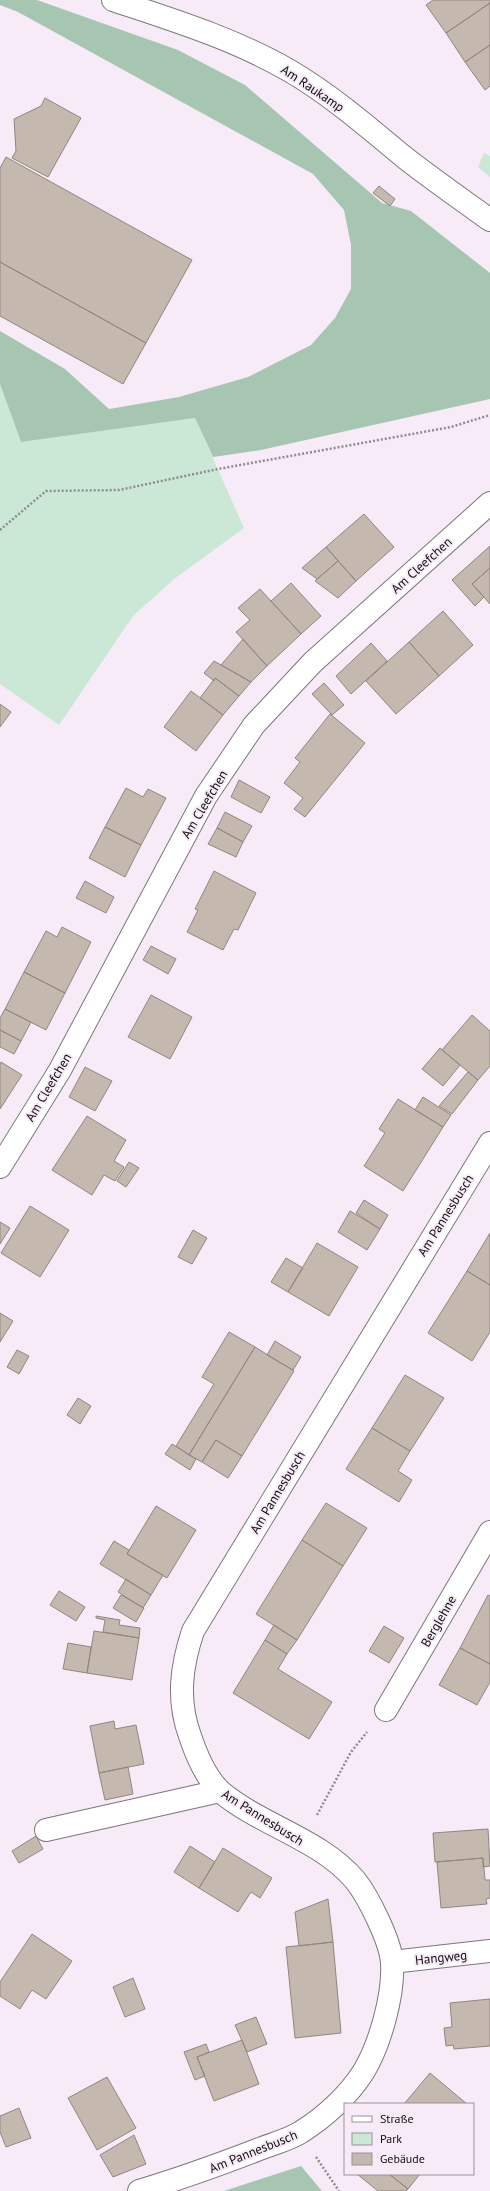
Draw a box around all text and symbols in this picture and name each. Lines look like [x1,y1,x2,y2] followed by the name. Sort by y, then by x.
[278,61,348,116] street label: Am Raukamp
[387,533,455,597] street label: Am Cleefchen
[177,767,231,841] street label: Am Cleefchen
[21,1050,75,1124] street label: Am Cleefchen
[413,1171,477,1259] street label: Am Pannesbusch
[246,1448,309,1537] street label: Am Pannesbusch
[417,1592,460,1650] street label: Berglehne
[219,1785,307,1849] street label: Am Pannesbusch
[414,1946,468,1969] street label: Hangweg
[344,2103,474,2175] legend
[380,2111,414,2126] text: Straße
[207,2126,300,2177] street label: Am Pannesbusch
[380,2131,402,2146] text: Park
[380,2151,425,2166] text: Gebäude

